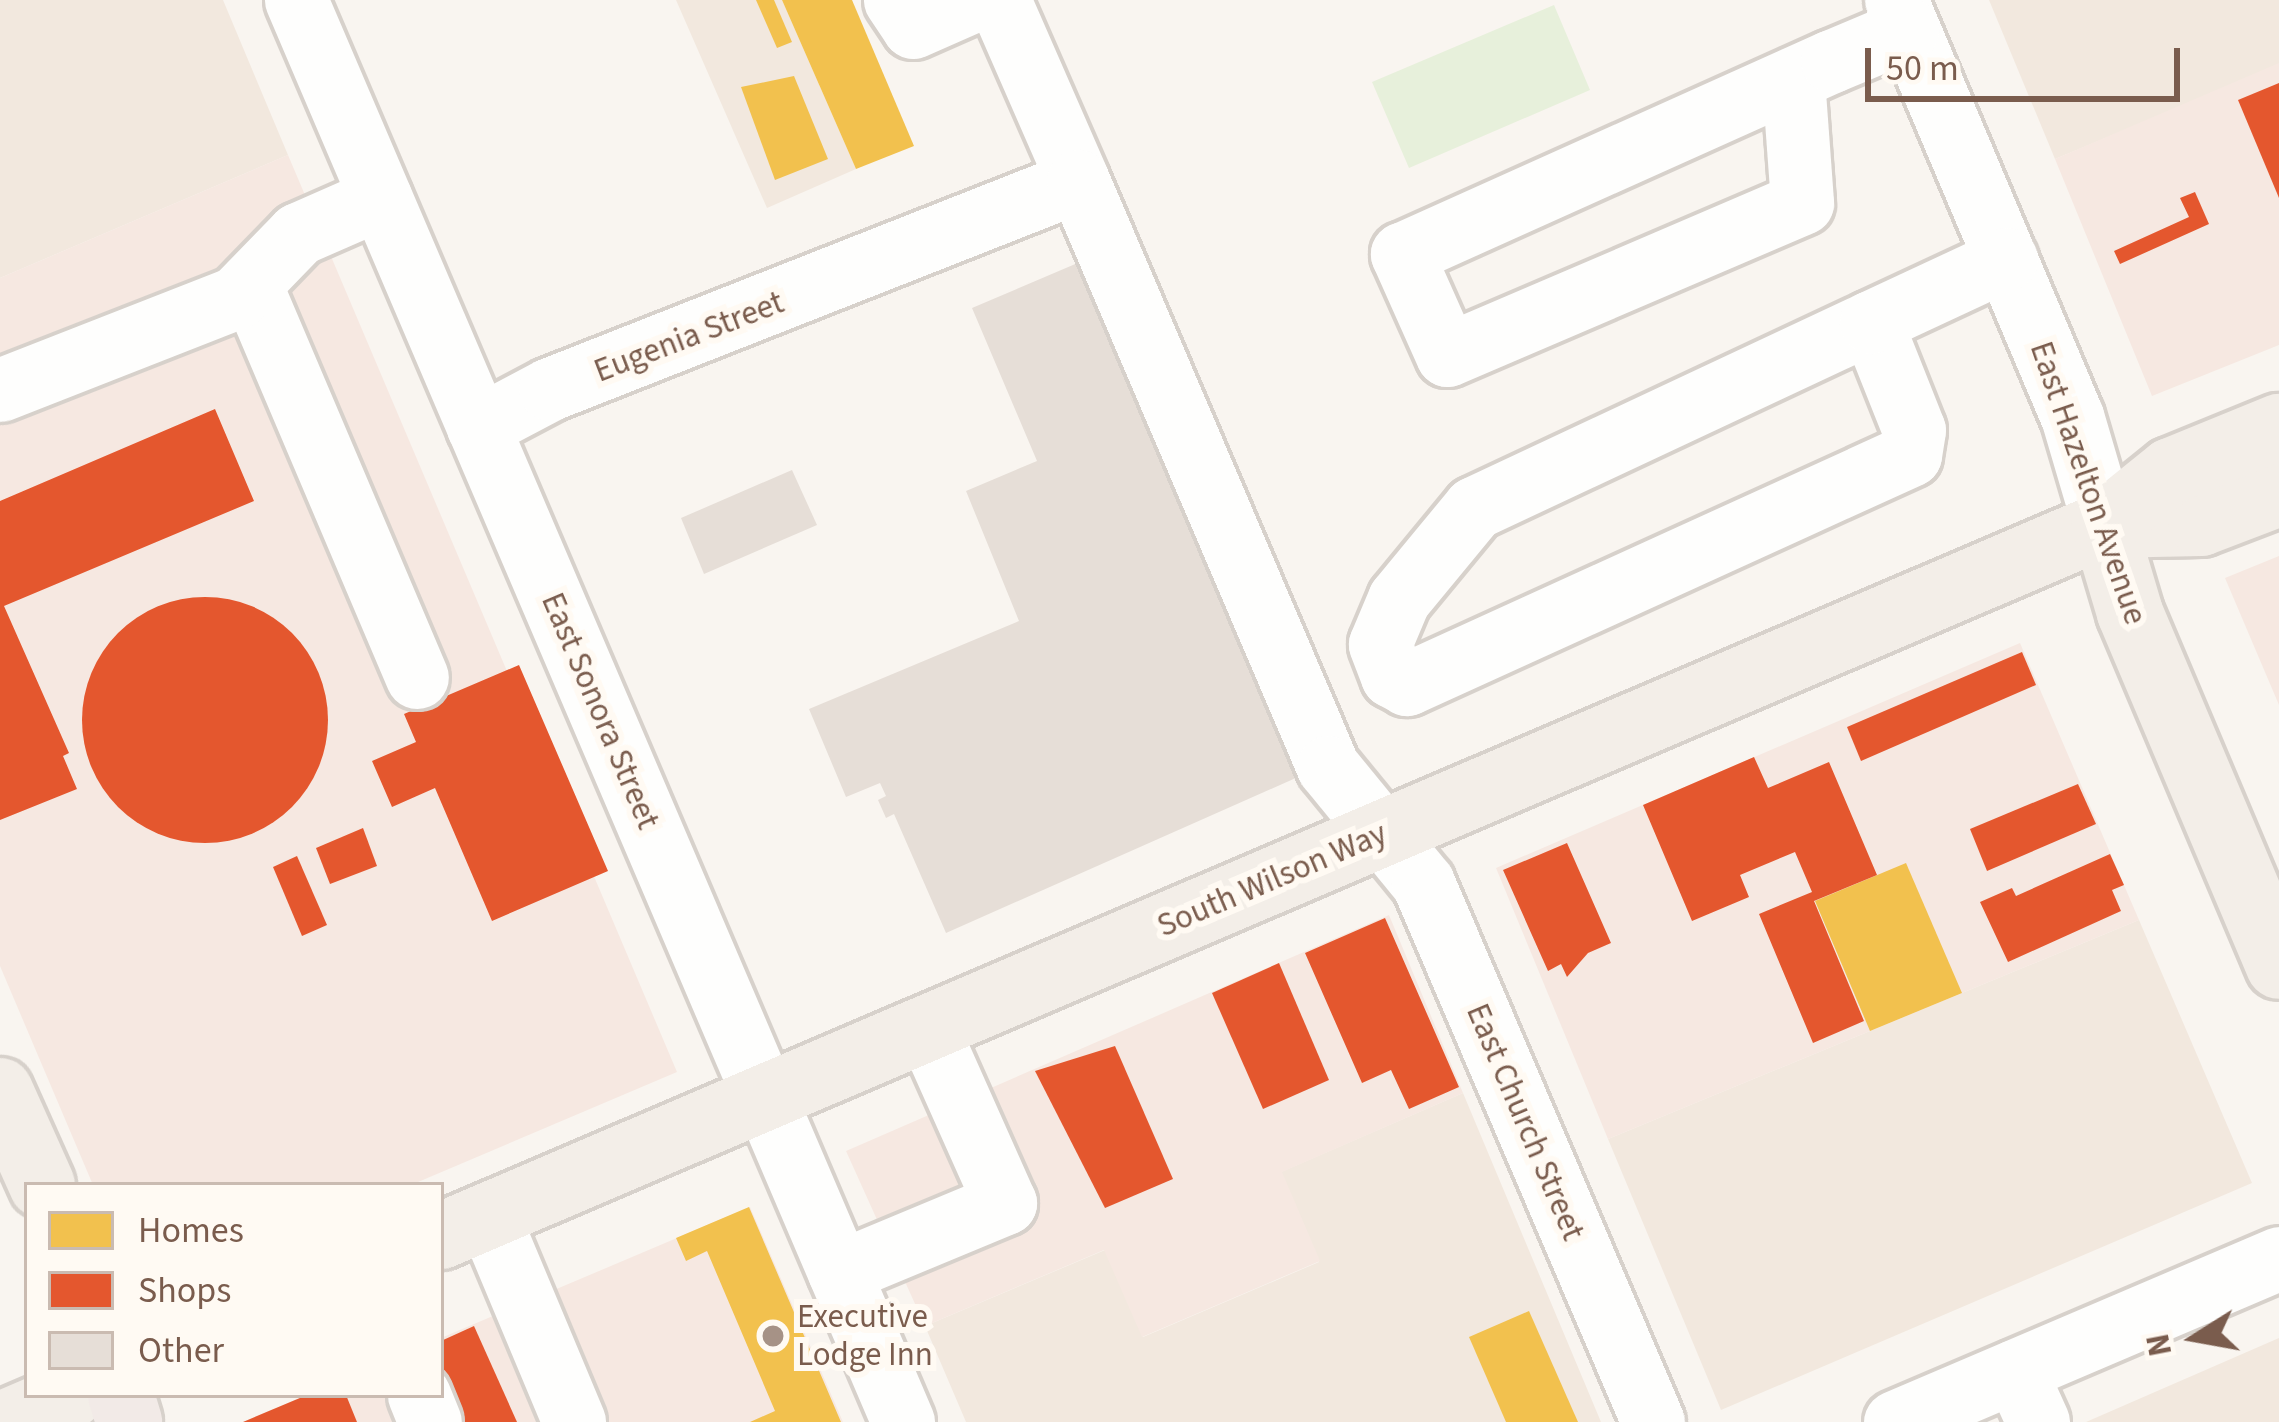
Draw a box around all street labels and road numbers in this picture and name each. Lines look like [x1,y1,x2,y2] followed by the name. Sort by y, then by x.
[589,283,789,391] street label: Eugenia Street
[2021,336,2155,630] street label: East Hazelton Avenue
[532,587,668,835] street label: East Sonora Street
[1151,814,1393,946] street label: South Wilson Way
[1457,998,1593,1246] street label: East Church Street

